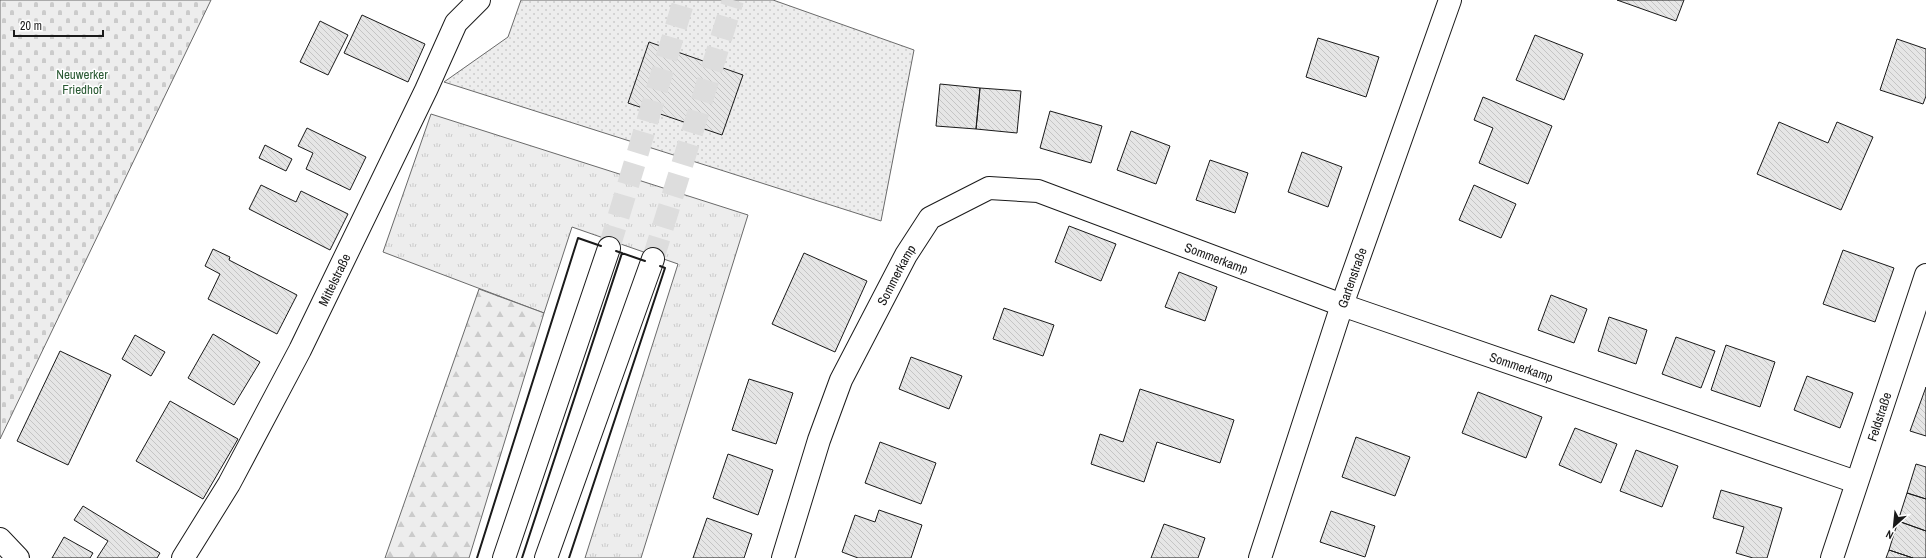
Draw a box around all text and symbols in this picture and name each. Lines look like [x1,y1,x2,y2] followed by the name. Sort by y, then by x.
[14,12,103,38] scale bar
[20,18,42,34] text: 20 m
[56,66,108,98] park label: Neuwerker Friedhof
[1182,238,1250,278] street label: Sommerkamp
[873,241,919,308] street label: Sommerkamp
[1333,245,1370,310] street label: Gartenstraße
[314,250,354,309] street label: Mittelstraße
[1487,348,1556,386] street label: Sommerkamp
[1863,390,1895,443] street label: Feldstraße
[1874,506,1914,546] north arrow
[1883,527,1896,543] text: N

